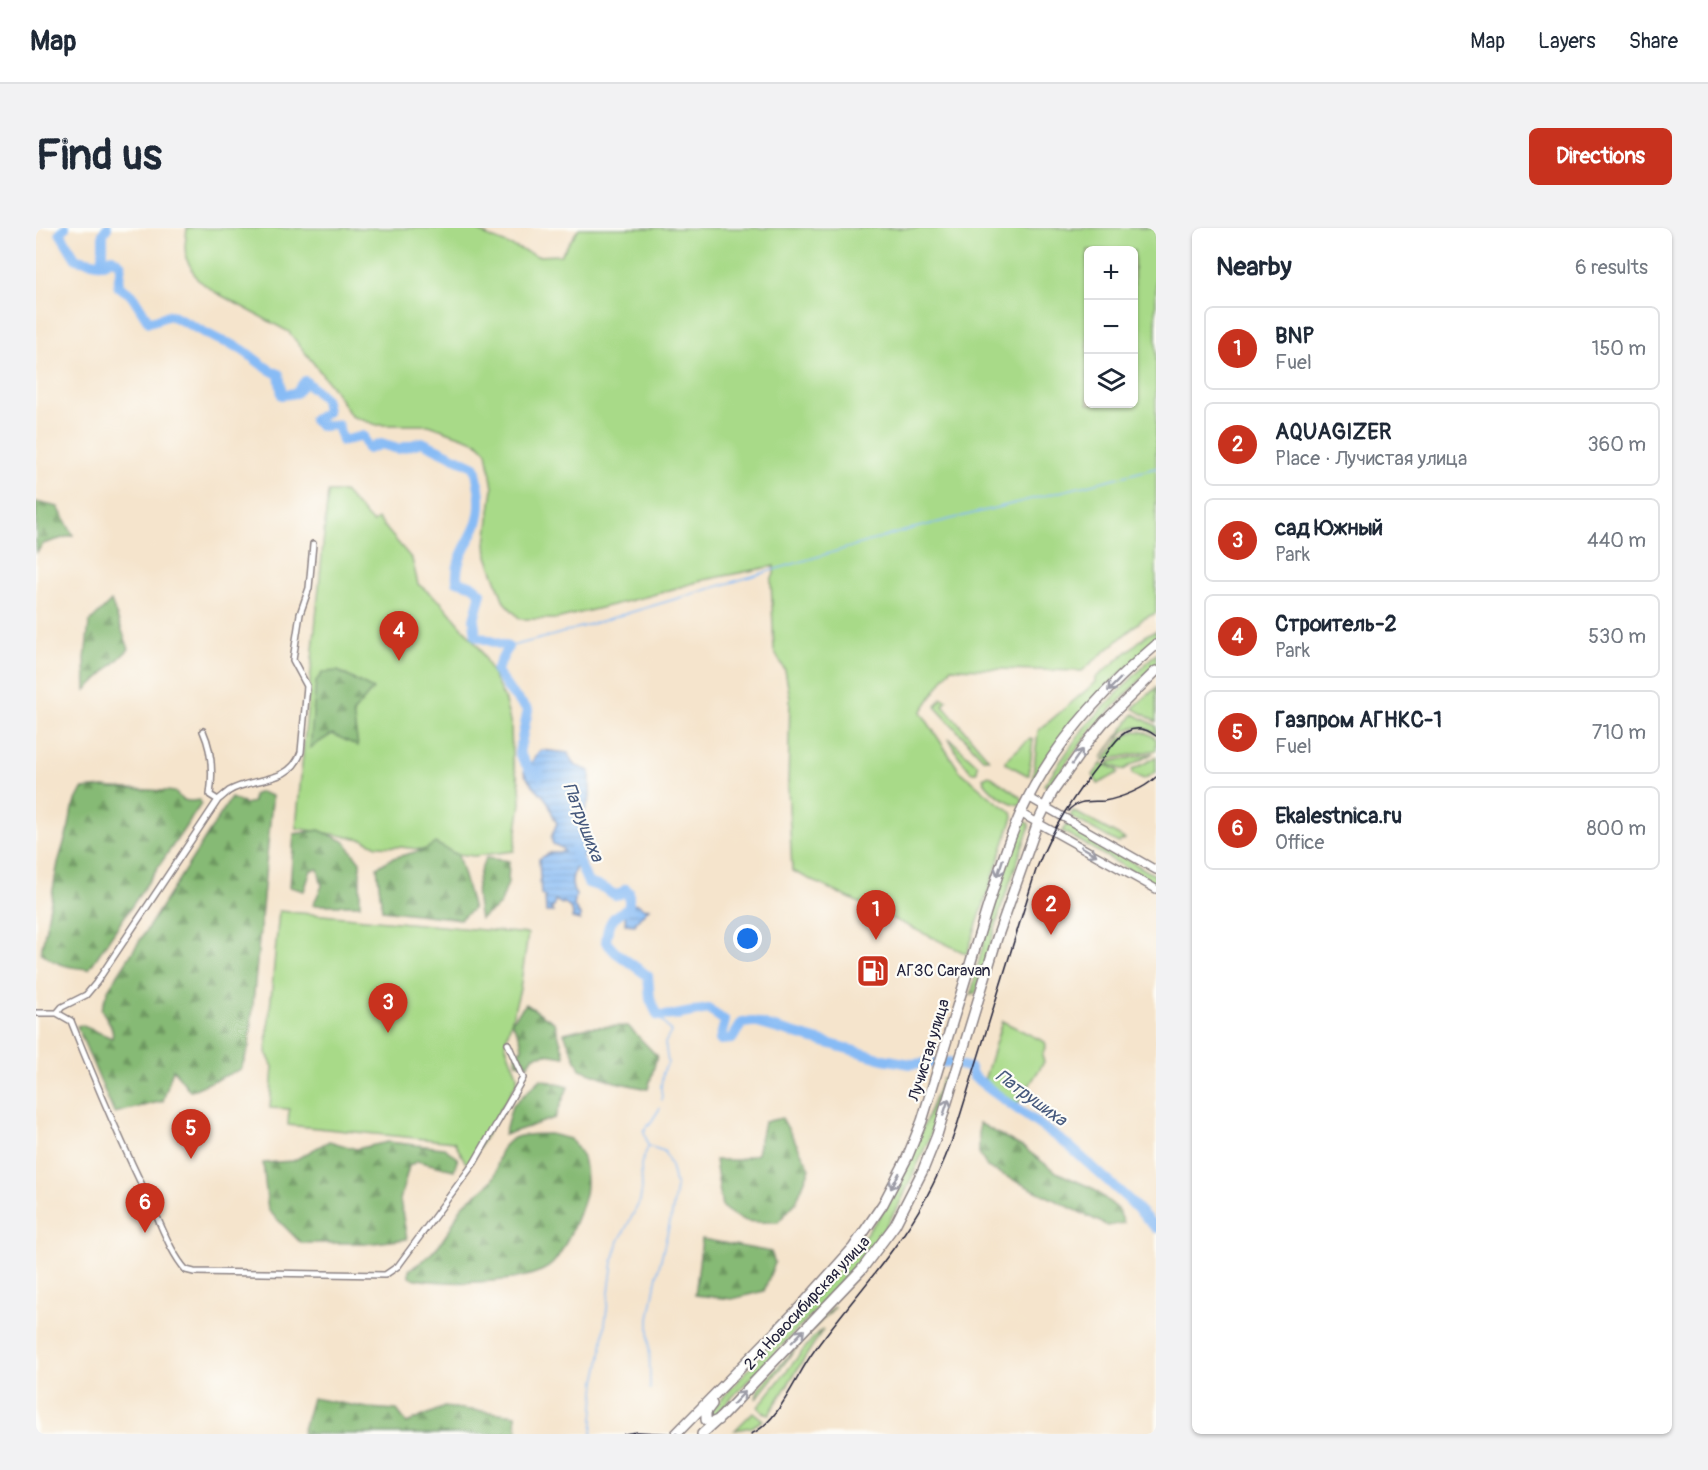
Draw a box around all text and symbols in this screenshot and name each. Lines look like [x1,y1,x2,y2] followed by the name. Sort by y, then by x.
[30,24,76,59] text: Map
[1470,28,1505,55] text: Map
[1538,28,1596,55] text: Layers
[1629,28,1678,55] text: Share
[1529,128,1672,185] button: Directions
[36,130,162,182] text: Find us
[1084,246,1138,408] map controls
[1084,246,1138,300] button: +
[1216,251,1292,283] text: Nearby
[1575,255,1648,280] text: 6 results
[1084,300,1138,354] button: −
[1275,322,1314,350] text: BNP
[1234,336,1241,361] text: 1
[1592,336,1646,361] text: 150 m
[1275,350,1312,375] text: Fuel
[1084,354,1138,408] button: layers
[1275,418,1392,446] text: AQUAGIZER
[1232,432,1243,457] text: 2
[1587,432,1646,457] text: 360 m
[1275,446,1467,471] text: Place · Лучистая улица
[1275,514,1383,542] text: сад Южный
[1232,528,1243,553] text: 3
[1587,528,1646,553] text: 440 m
[1275,542,1310,567] text: Park
[1275,610,1397,638] text: Строитель-2
[380,612,418,661] pin: 4
[1232,624,1243,649] text: 4
[1588,624,1646,649] text: 530 m
[1275,638,1310,663] text: Park
[1106,678,1121,693] one-way arrow
[1275,706,1442,734] text: Газпром АГНКС-1
[1232,720,1243,745] text: 5
[1592,720,1646,745] text: 710 m
[1275,734,1312,759] text: Fuel
[1070,749,1083,765] one-way arrow
[557,779,609,866] water label: Патрушиха
[1275,802,1402,830] text: Ekalestnica.ru
[1232,816,1243,841] text: 6
[1587,816,1646,841] text: 800 m
[1275,830,1324,855] text: Office
[1080,845,1097,857] one-way arrow
[994,858,1005,877] one-way arrow
[1032,886,1070,935] pin: 2
[856,890,896,940] pin: 1
[733,924,762,953] your location
[855,953,891,989] fuel station icon: АГЗС Caravan
[896,961,991,981] place label: АГЗС Caravan
[368,984,408,1033] pin: 3
[904,997,954,1104] street label: Лучистая улица
[991,1064,1072,1133] water label: Патрушиха
[941,1098,952,1117] one-way arrow
[172,1110,210,1159] pin: 5
[889,1172,901,1190] one-way arrow
[126,1184,164,1233] pin: 6
[740,1232,874,1374] street label: 2-я Новосибирская улица
[791,1329,806,1344] one-way arrow
[732,1391,747,1406] one-way arrow

